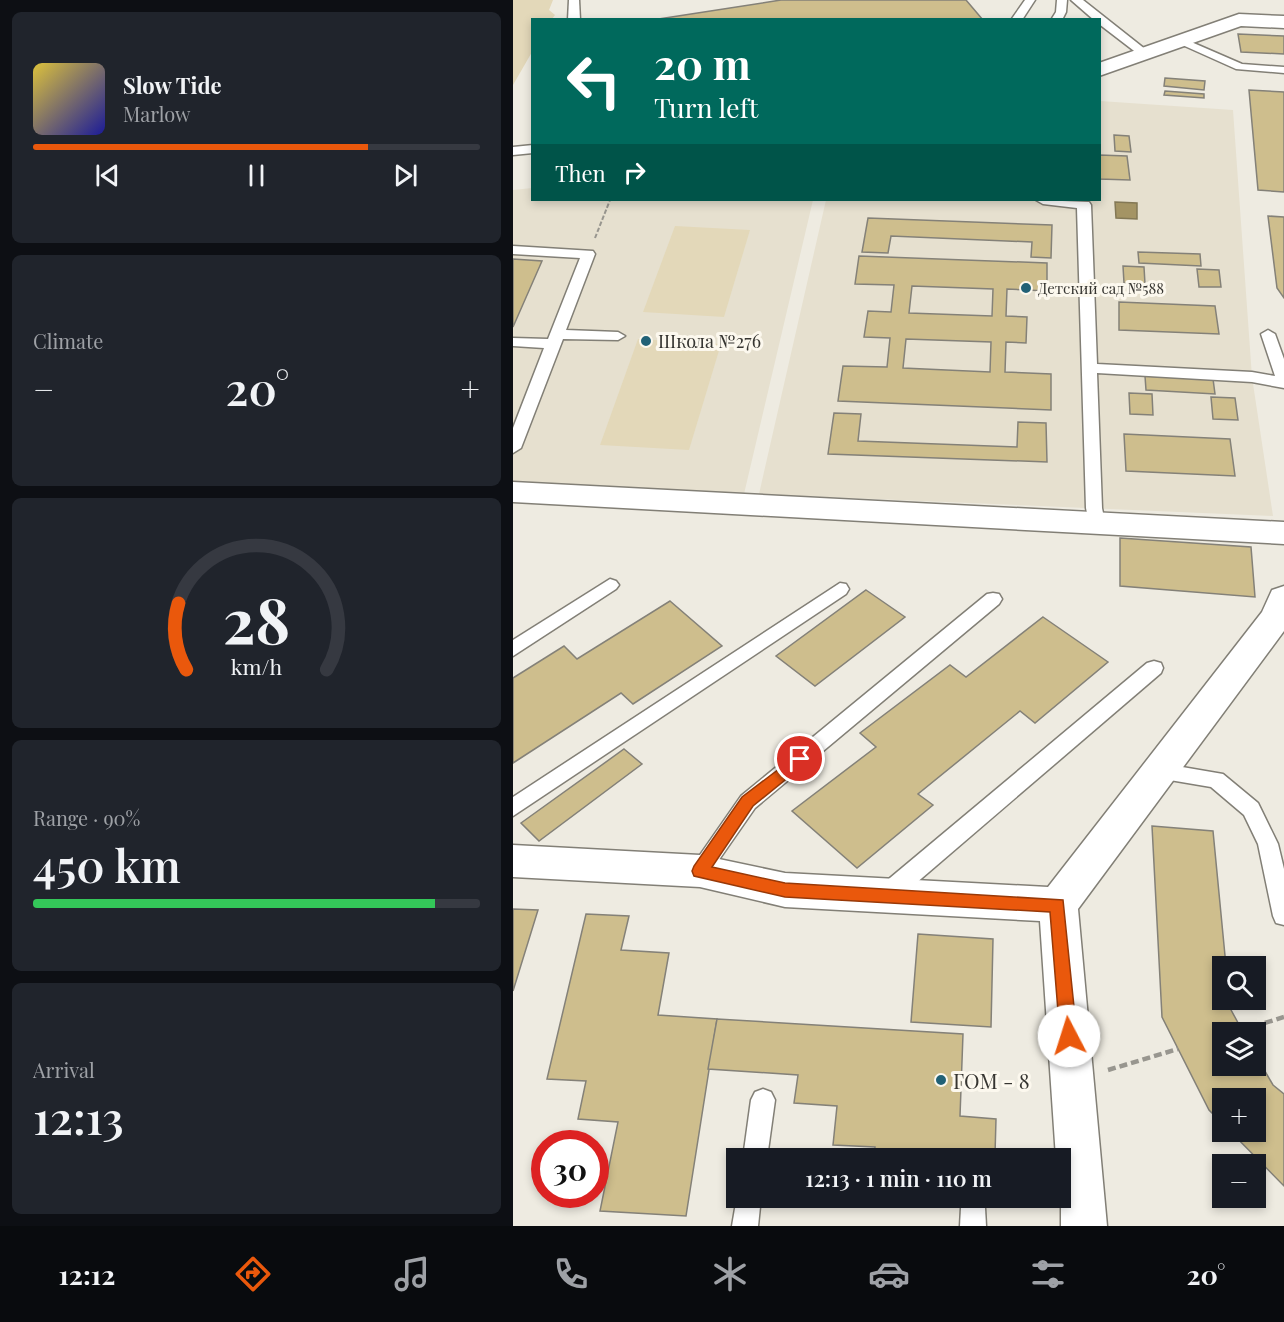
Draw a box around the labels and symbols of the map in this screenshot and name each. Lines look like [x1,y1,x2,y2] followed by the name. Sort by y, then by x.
[1038,278,1164,298] place label: Детский сад №588
[1019,281,1033,295] marker: Детский сад №588
[658,329,761,353] place label: Школа №276
[639,334,653,348] marker: Школа №276
[774,733,825,784] pin
[1037,1004,1101,1068] position arrow
[953,1066,1030,1094] place label: ГОМ - 8
[934,1073,948,1087] marker: ГОМ - 8
[531,1130,609,1208] speed limit sign: 30

